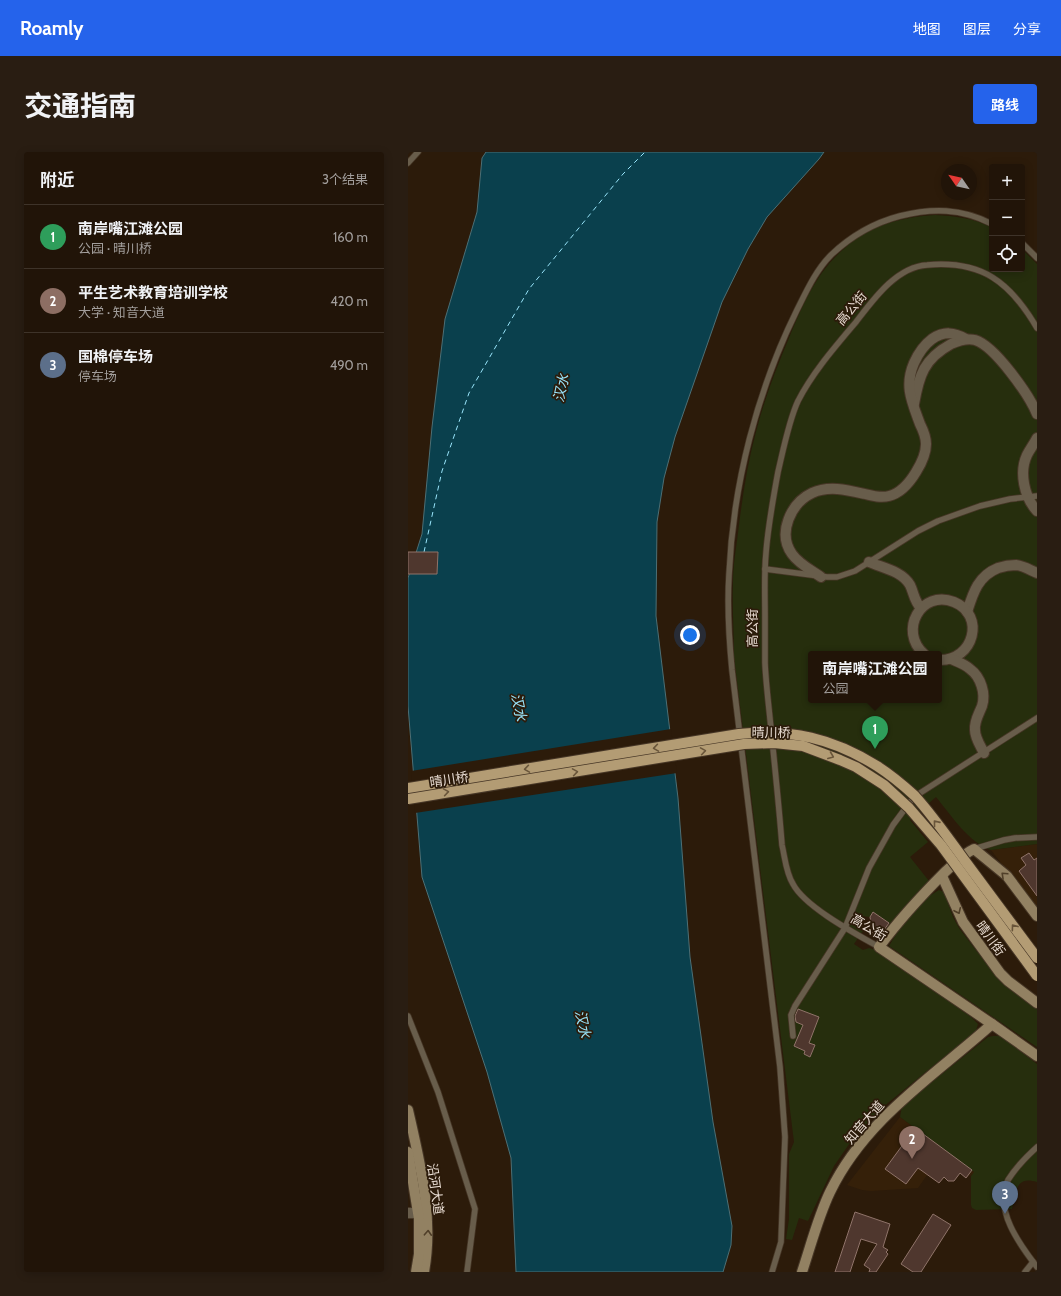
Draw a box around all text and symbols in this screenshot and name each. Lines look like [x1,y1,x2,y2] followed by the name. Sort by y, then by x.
[20,17,83,40] text: Roamly
[913,20,941,38] text: 地图
[963,20,991,38] text: 图层
[1013,20,1041,38] text: 分享
[973,84,1037,124] button: 路线
[24,89,136,123] text: 交通指南
[941,164,977,200] north arrow
[989,164,1025,272] map controls
[989,164,1025,200] button: +
[40,170,74,190] text: 附近
[322,171,368,187] text: 3个结果
[989,200,1025,236] button: −
[78,220,183,238] text: 南岸嘴江滩公园
[51,229,55,245] text: 1
[333,229,368,245] text: 160 m
[989,236,1025,272] button: locate
[78,240,152,256] text: 公园 · 晴川桥
[78,284,228,302] text: 平生艺术教育培训学校
[832,288,870,328] street label: 高公街
[50,293,56,309] text: 2
[330,293,368,309] text: 420 m
[78,304,165,320] text: 大学 · 知音大道
[78,348,153,366] text: 国棉停车场
[49,357,57,373] text: 3
[330,357,368,373] text: 490 m
[78,368,117,384] text: 停车场
[549,371,573,404] water label: 汉水
[744,608,760,648] street label: 高公街
[680,625,700,645] your location
[808,651,942,703] popup
[822,660,928,678] text: 南岸嘴江滩公园
[822,680,849,696] text: 公园
[507,692,531,723] water label: 汉水
[862,716,888,749] pin: 1
[751,724,791,740] street label: 晴川桥
[652,743,659,752] one-way arrow
[700,747,706,756] one-way arrow
[826,751,834,759] one-way arrow
[524,764,530,773] one-way arrow
[428,768,470,790] street label: 晴川桥
[572,768,578,776] one-way arrow
[443,789,450,797] one-way arrow
[934,820,941,827] one-way arrow
[1001,872,1009,879] one-way arrow
[953,907,961,914] one-way arrow
[848,910,890,944] street label: 高公街
[973,918,1009,958] street label: 晴川街
[1011,924,1019,931] one-way arrow
[571,1008,595,1041] water label: 汉水
[841,1097,887,1147] street label: 知音大道
[899,1126,925,1159] pin: 2
[424,1162,448,1216] street label: 沿河大道
[992,1181,1018,1214] pin: 3
[423,1230,432,1236] one-way arrow

